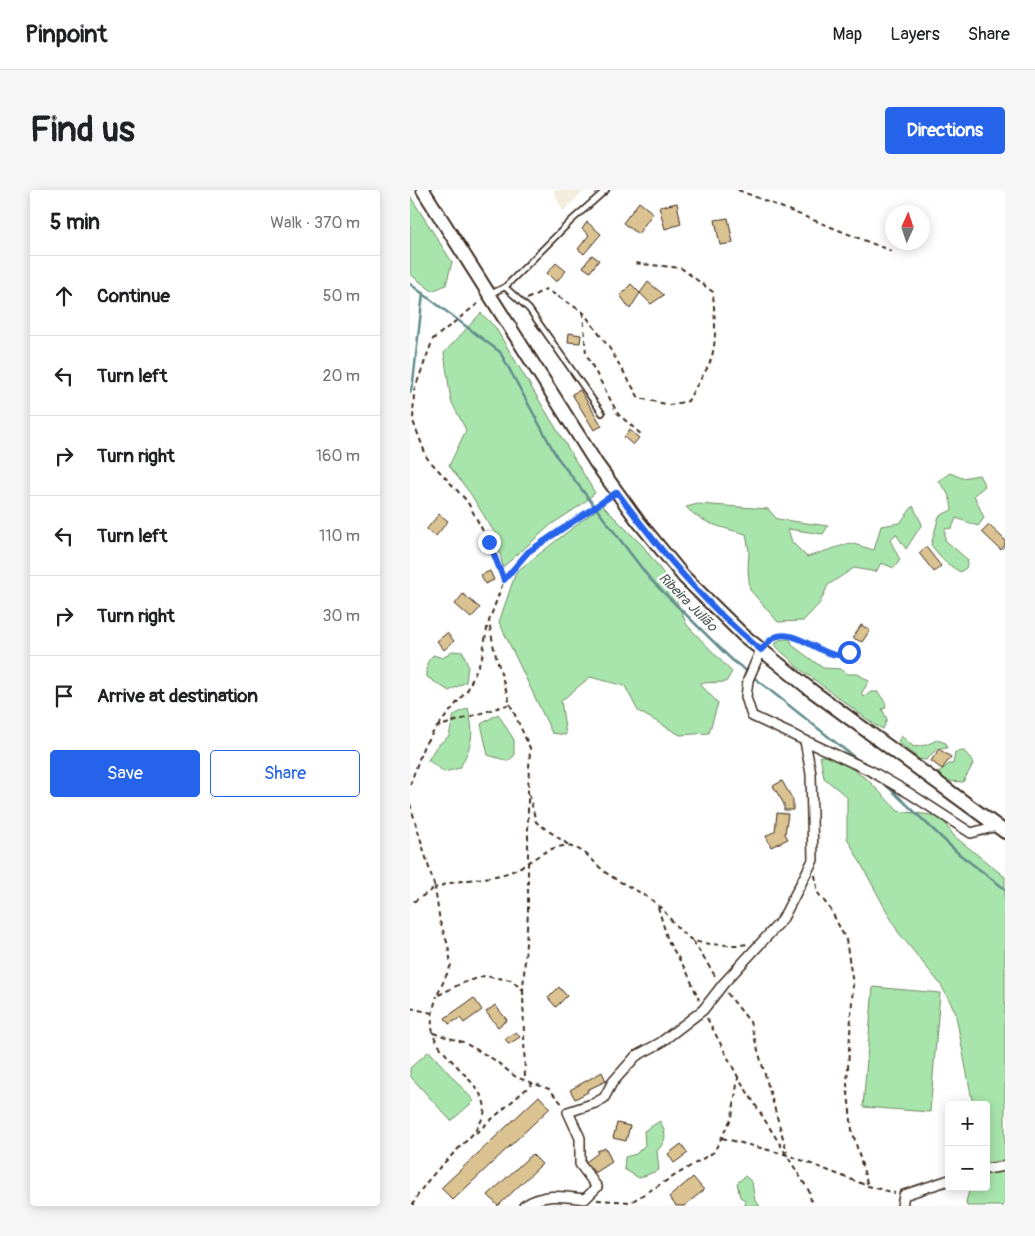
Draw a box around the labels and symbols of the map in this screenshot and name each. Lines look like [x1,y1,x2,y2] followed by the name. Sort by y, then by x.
[885,205,930,250] north arrow
[478,531,501,554] route end
[655,569,722,636] water label: Ribeira Julião
[838,641,861,664] route start

